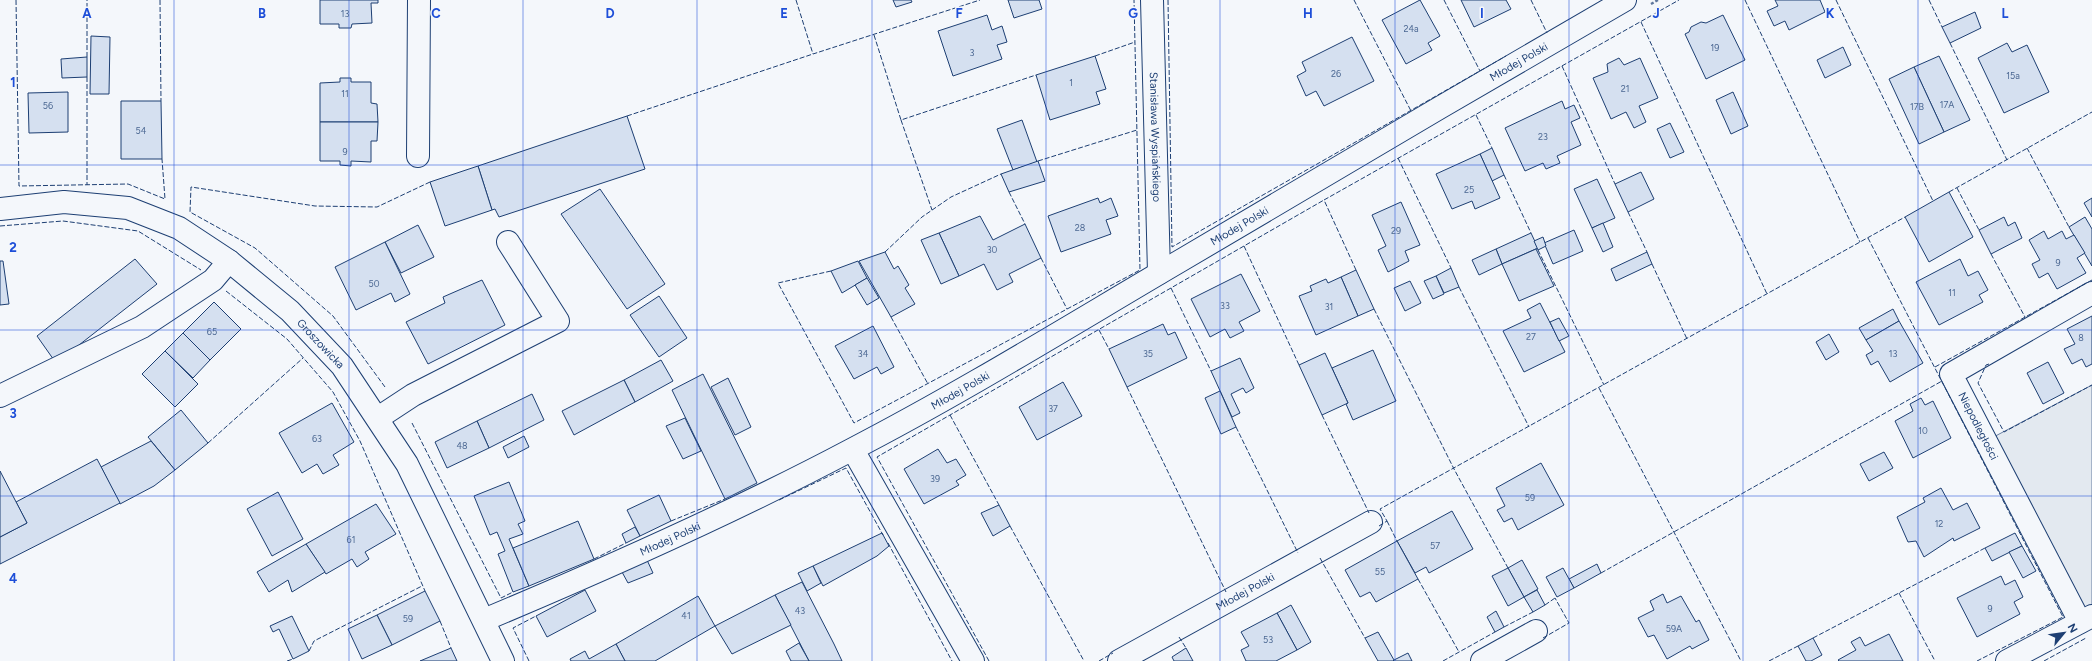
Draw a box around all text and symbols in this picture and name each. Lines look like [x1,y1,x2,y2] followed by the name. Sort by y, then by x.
[82,6,92,21] text: A
[258,6,266,21] text: B
[431,6,441,21] text: C
[605,6,615,21] text: D
[780,6,788,21] text: E
[955,6,963,21] text: F
[1128,6,1138,21] text: G
[1303,6,1313,21] text: H
[1480,6,1484,21] text: I
[1652,6,1660,21] text: J
[1826,6,1835,21] text: K
[2002,6,2009,21] text: L
[341,8,349,19] house number: 13
[1403,23,1419,34] house number: 24a
[1487,40,1550,84] street label: Młodej Polski
[1711,42,1719,53] house number: 19
[970,47,975,58] house number: 3
[1331,68,1341,79] house number: 26
[2006,70,2020,81] house number: 15a
[1147,72,1164,202] street label: Stanisława Wyspiańskiego
[10,75,16,90] text: 1
[1069,77,1073,88] house number: 1
[1621,83,1629,94] house number: 21
[341,88,349,99] house number: 11
[1940,99,1954,110] house number: 17A
[43,100,53,111] house number: 56
[1910,101,1925,112] house number: 17B
[136,125,147,136] house number: 54
[1538,131,1548,142] house number: 23
[342,146,348,157] house number: 9
[1464,184,1474,195] house number: 25
[1208,204,1271,248] street label: Młodej Polski
[1075,222,1086,233] house number: 28
[1391,225,1401,236] house number: 29
[9,240,17,255] text: 2
[987,244,998,255] house number: 30
[2055,257,2061,268] house number: 9
[369,278,380,289] house number: 50
[1948,287,1956,298] house number: 11
[1220,300,1230,311] house number: 33
[1325,301,1333,312] house number: 31
[294,316,347,371] street label: Groszowicka
[207,326,217,337] house number: 65
[1526,331,1536,342] house number: 27
[2078,332,2084,343] house number: 8
[858,348,869,359] house number: 34
[1143,348,1153,359] house number: 35
[1889,348,1897,359] house number: 13
[929,369,992,412] street label: Młodej Polski
[1955,390,2001,462] street label: Niepodległości
[1048,403,1058,414] house number: 37
[9,406,17,421] text: 3
[1918,425,1928,436] house number: 10
[312,433,322,444] house number: 63
[456,440,468,451] house number: 48
[930,473,940,484] house number: 39
[1525,492,1535,503] house number: 59
[1935,518,1943,529] house number: 12
[638,519,702,558] street label: Młodej Polski
[347,534,355,545] house number: 61
[1430,540,1440,551] house number: 57
[1375,566,1385,577] house number: 55
[1213,570,1277,613] street label: Młodej Polski
[9,571,17,586] text: 4
[1987,603,1993,614] house number: 9
[795,605,805,616] house number: 43
[681,610,691,621] house number: 41
[403,613,413,624] house number: 59
[2044,613,2084,653] north arrow
[2065,622,2080,635] text: N
[1666,623,1682,634] house number: 59A
[1263,634,1273,645] house number: 53

